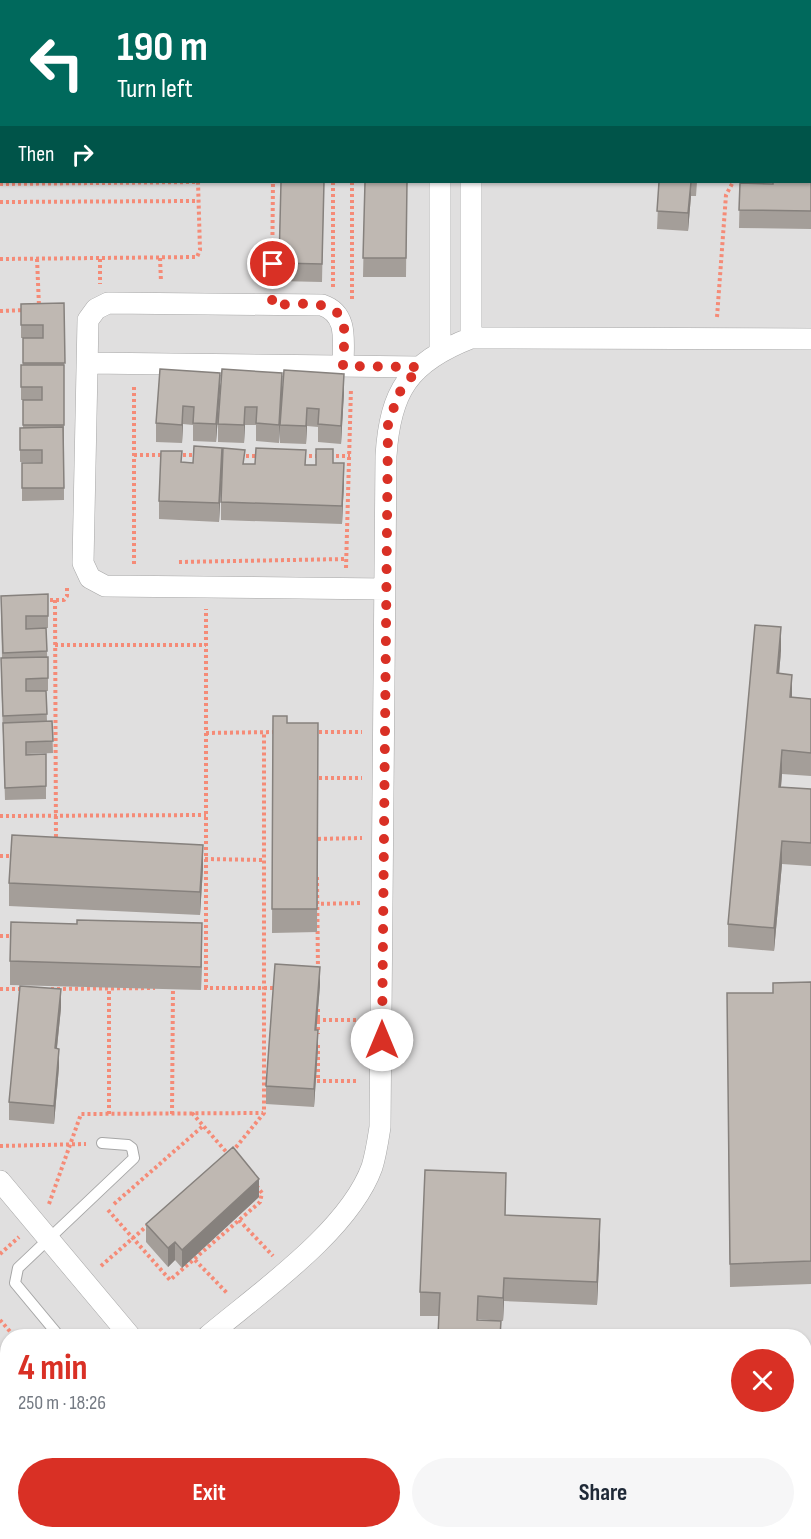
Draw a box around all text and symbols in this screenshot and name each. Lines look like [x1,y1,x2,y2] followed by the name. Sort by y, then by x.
[117,22,208,73] text: 190 m
[18,24,96,102] icon: left
[117,73,193,105] text: Turn left
[66,138,99,171] icon: right
[18,141,54,168] text: Then
[247,238,298,289] pin
[256,247,289,280] icon: arrive
[350,1008,414,1072] position arrow
[18,1347,88,1390] text: 4 min
[731,1349,794,1412] button: close
[18,1391,106,1415] text: 250 m · 18:26
[18,1458,400,1527] button: Exit
[412,1458,794,1527] button: Share

